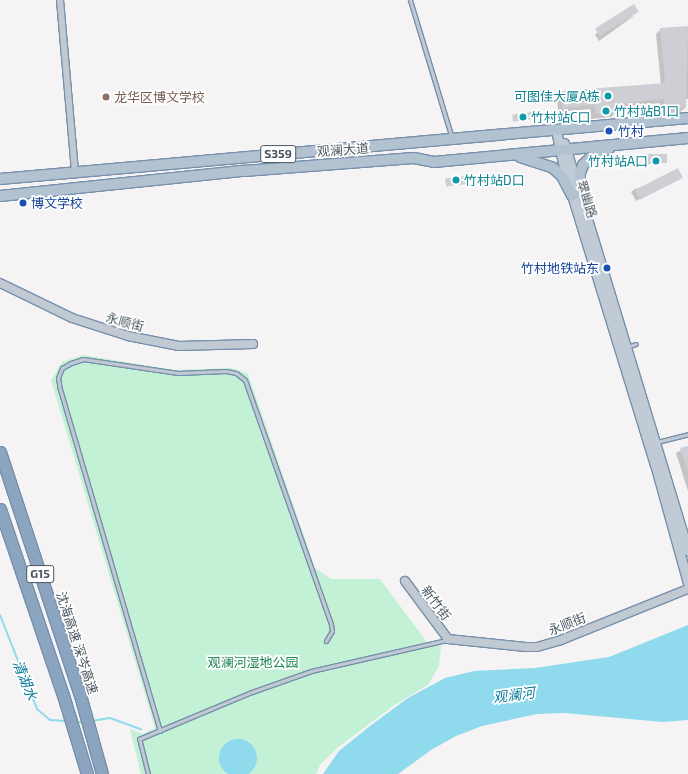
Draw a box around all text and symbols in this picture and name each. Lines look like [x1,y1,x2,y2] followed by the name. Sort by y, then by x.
[514,88,600,104] place label: 可图佳大厦A栋
[114,89,205,105] place label: 龙华区博文学校
[603,91,613,101] marker: 可图佳大厦A栋
[101,92,111,102] marker: 龙华区博文学校
[614,103,679,119] place label: 竹村站B1口
[601,106,611,116] marker: 竹村站B1口
[531,109,590,125] place label: 竹村站C口
[518,112,528,122] marker: 竹村站C口
[618,123,644,139] place label: 竹村
[603,125,615,137] marker: 竹村
[317,140,369,160] street label: 观澜大道
[260,144,296,164] road number: S359
[588,153,648,169] place label: 竹村站A口
[651,156,661,166] marker: 竹村站A口
[464,172,525,188] place label: 竹村站D口
[451,175,461,185] marker: 竹村站D口
[574,178,600,220] street label: 翠幽路
[31,195,83,211] place label: 博文学校
[18,198,28,208] marker: 博文学校
[521,260,599,276] place label: 竹村地铁站东
[602,263,612,273] marker: 竹村地铁站东
[104,309,146,335] street label: 永顺街
[26,564,54,584] road number: G15
[418,583,454,623] street label: 新竹街
[53,590,101,696] street label: 沈海高速 深岑高速
[546,610,588,638] street label: 永顺街
[208,654,298,670] park label: 观澜河湿地公园
[9,657,41,703] water label: 清湖水
[492,684,536,706] water label: 观澜河

